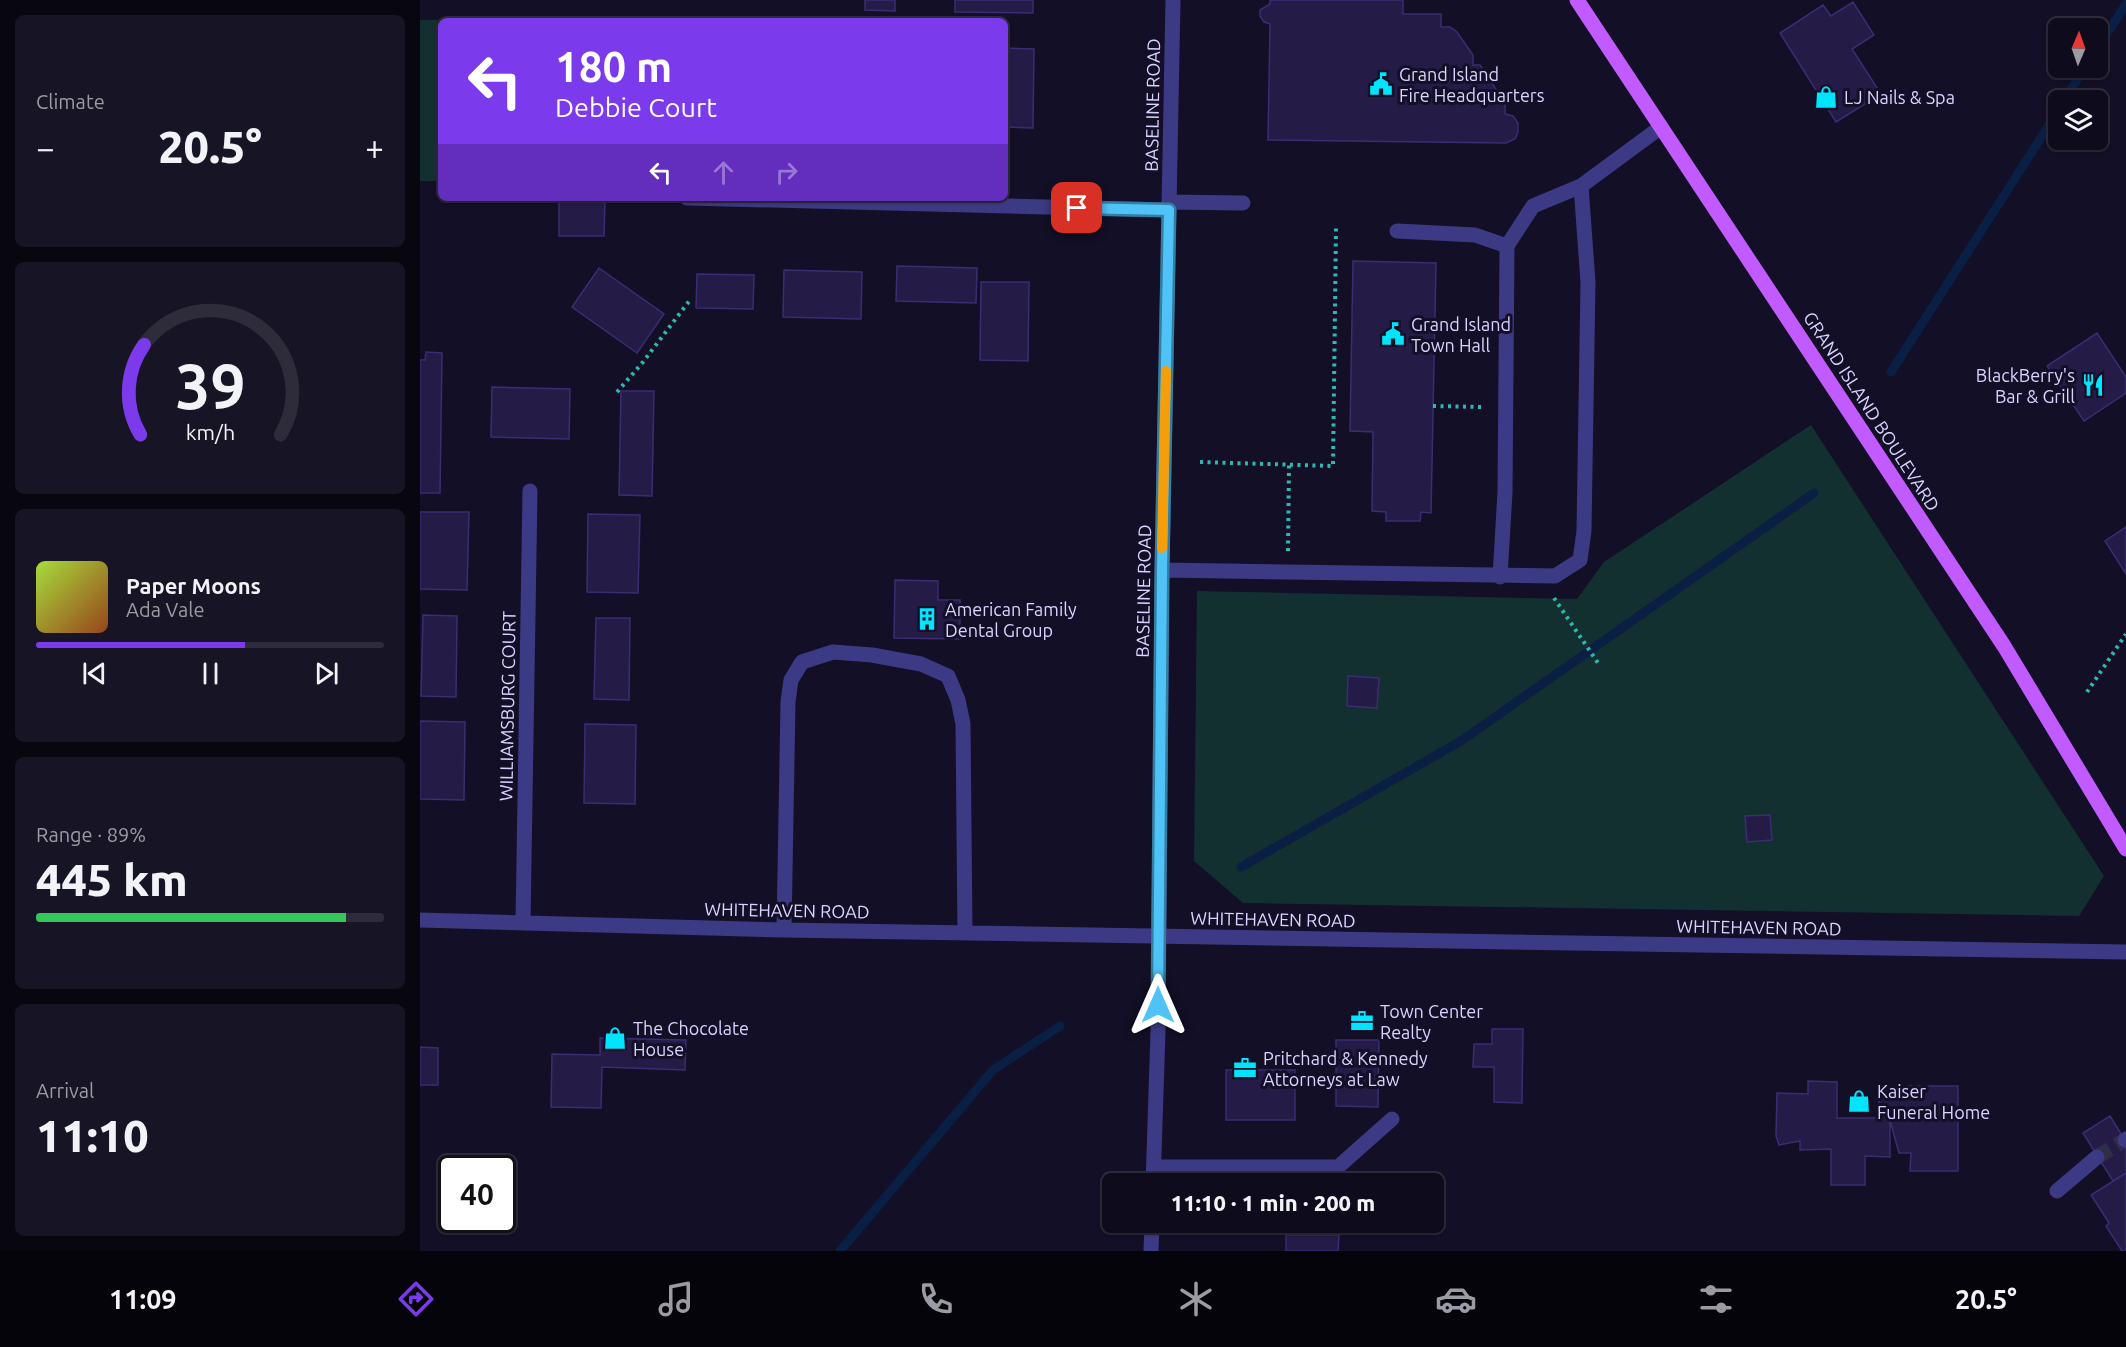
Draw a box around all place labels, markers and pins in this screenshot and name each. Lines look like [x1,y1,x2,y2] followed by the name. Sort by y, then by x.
[1399,64,1545,105] place label: Grand Island Fire Headquarters
[1368,71,1394,97] public building icon: Grand Island Fire Headquarters
[1813,84,1839,110] shop icon: LJ Nails & Spa
[1844,87,1955,107] place label: LJ Nails & Spa
[1051,182,1102,233] pin
[1411,314,1511,355] place label: Grand Island Town Hall
[1380,321,1406,347] public building icon: Grand Island Town Hall
[1976,365,2075,406] place label: BlackBerry's Bar & Grill
[2080,372,2106,398] restaurant icon: BlackBerry's Bar & Grill
[945,599,1077,640] place label: American Family Dental Group
[914,606,940,632] building icon: American Family Dental Group
[1380,1001,1483,1042] place label: Town Center Realty
[1349,1008,1375,1034] office icon: Town Center Realty
[633,1018,749,1059] place label: The Chocolate House
[602,1025,628,1051] shop icon: The Chocolate House
[1263,1048,1428,1089] place label: Pritchard & Kennedy Attorneys at Law
[1232,1055,1258,1081] office icon: Pritchard & Kennedy Attorneys at Law
[1877,1081,1990,1122] place label: Kaiser Funeral Home
[1846,1088,1872,1114] shop icon: Kaiser Funeral Home

